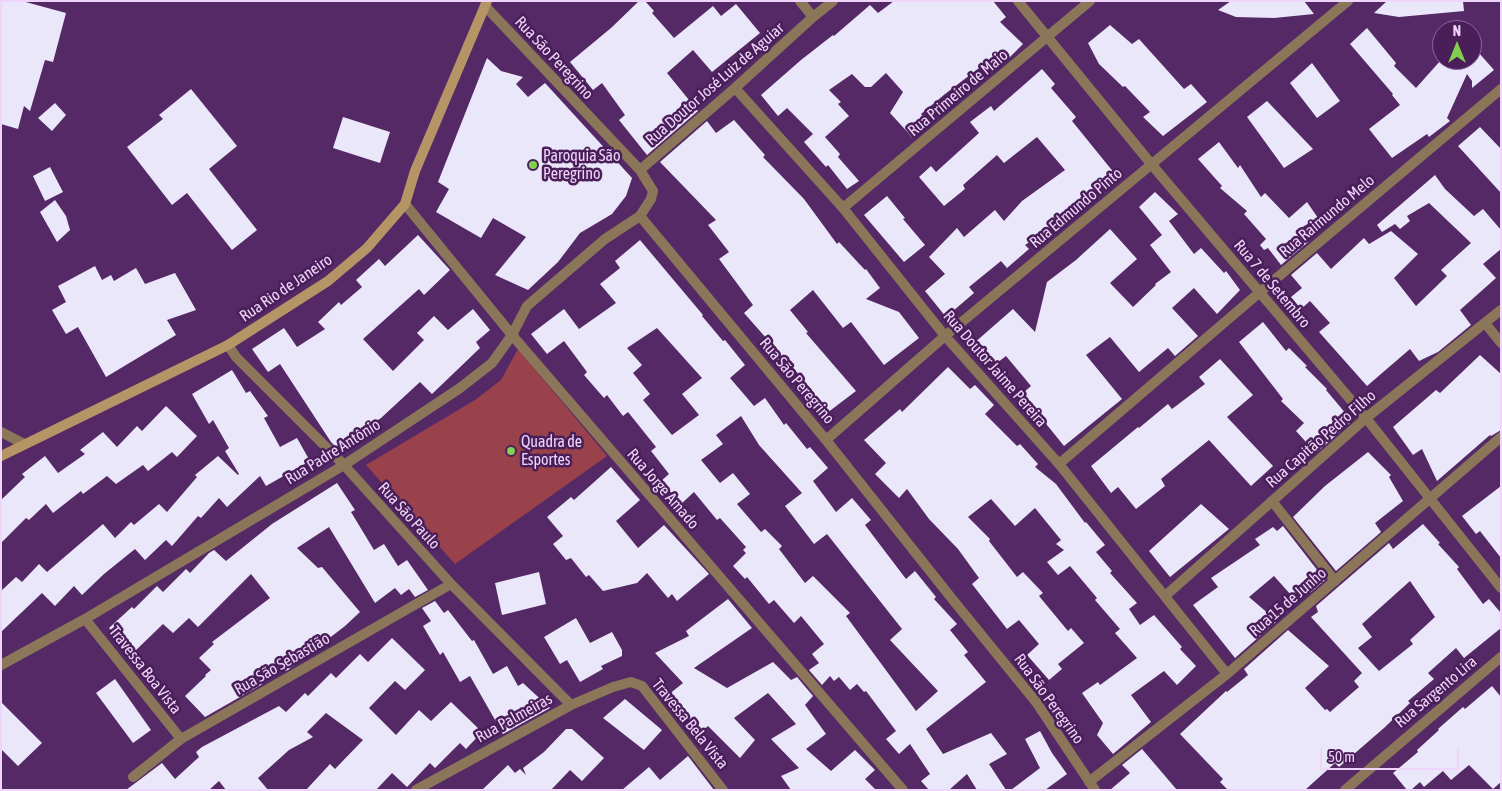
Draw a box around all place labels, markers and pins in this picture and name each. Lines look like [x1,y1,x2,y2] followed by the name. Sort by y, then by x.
[543,146,621,184] place label: Paroquia São Peregrino
[527,159,539,171] marker: Paroquia São Peregrino
[521,432,582,470] place label: Quadra de Esportes
[505,445,517,457] marker: Quadra de Esportes

